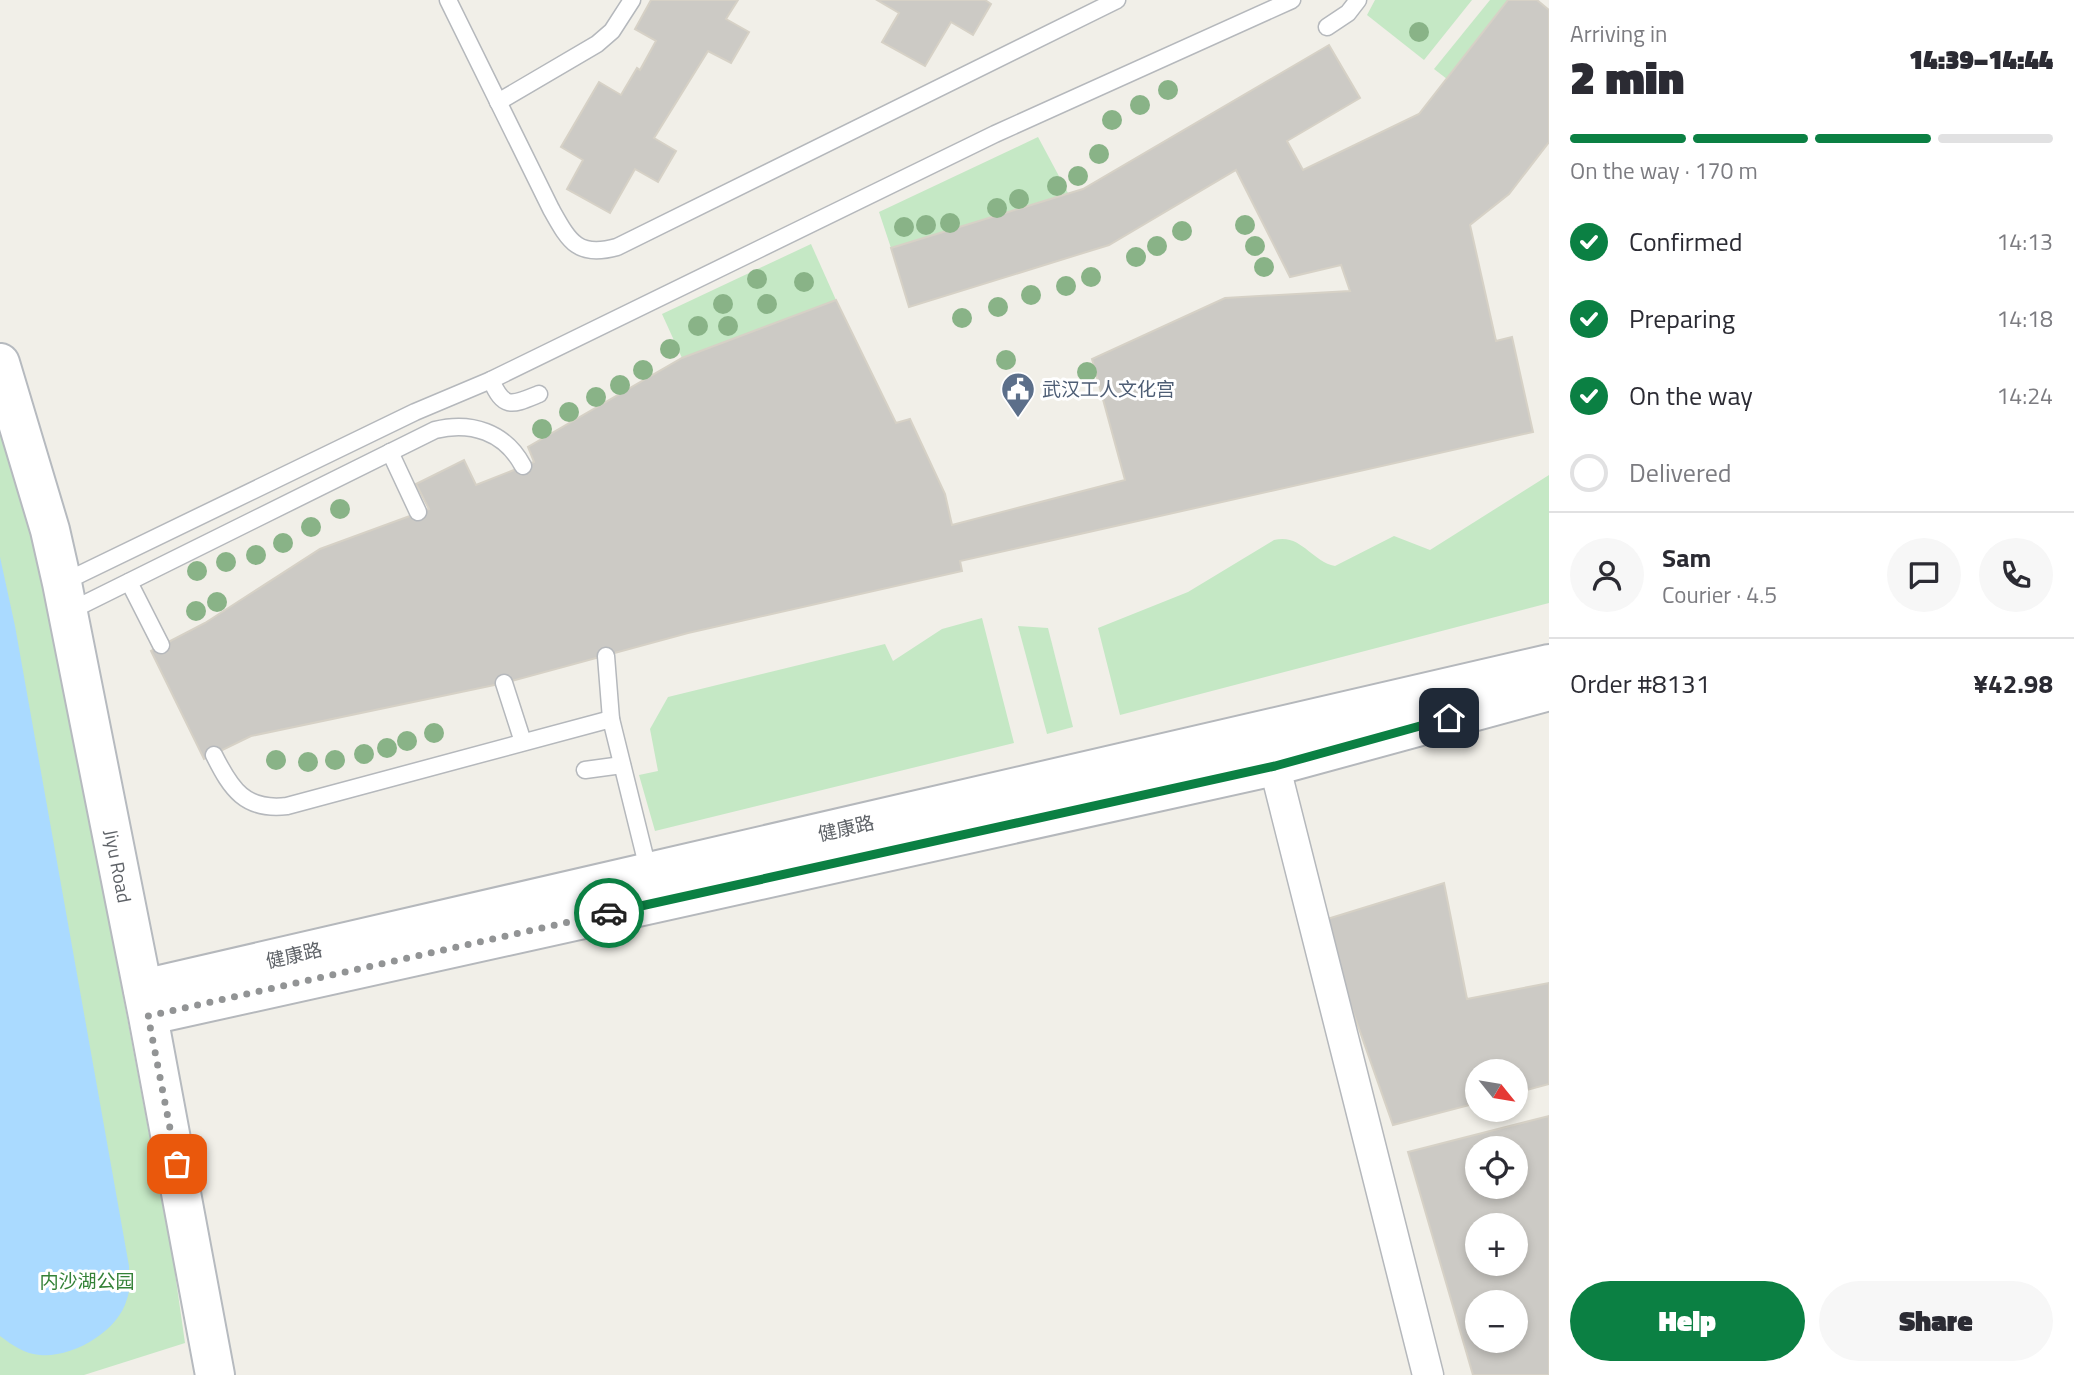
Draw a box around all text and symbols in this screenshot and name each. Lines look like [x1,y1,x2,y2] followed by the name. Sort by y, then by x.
[1570,16,1667,51] text: Arriving in
[1909,40,2053,79] text: 14:39–14:44
[1570,42,1684,112] text: 2 min
[1570,153,1758,188] text: On the way · 170 m
[1629,222,1743,261] text: Confirmed
[1570,223,1608,261] icon: check
[1996,224,2053,259] text: 14:13
[1629,299,1735,338] text: Preparing
[1570,300,1608,338] icon: check
[1996,301,2053,336] text: 14:18
[999,370,1037,419] public building icon: 武汉工人文化宫
[1042,374,1175,403] place label: 武汉工人文化宫
[1629,376,1753,415] text: On the way
[1570,377,1608,415] icon: check
[1996,378,2053,413] text: 14:24
[1629,453,1732,492] text: Delivered
[1570,538,1644,612] button: person
[1662,538,1711,577] text: Sam
[1887,538,1961,612] button: chat
[1979,538,2053,612] button: phone
[1662,577,1777,612] text: Courier · 4.5
[1570,664,1710,703] text: Order #8131
[1974,664,2053,703] text: ¥42.98
[1419,688,1479,748] pin
[1430,699,1468,737] icon: home
[815,807,877,848] street label: 健康路
[97,827,140,905] street label: Jiyu Road
[574,878,644,948] courier
[590,894,628,932] icon: car
[263,934,325,975] street label: 健康路
[1465,1059,1528,1122] north arrow
[1465,1059,1528,1353] map controls
[147,1134,207,1194] pin
[1465,1136,1528,1199] button: locate
[158,1145,196,1183] icon: bag
[1465,1213,1528,1276] button: +
[39,1266,135,1295] park label: 内沙湖公园
[1570,1281,1805,1361] button: Help
[1819,1281,2053,1361] button: Share
[1465,1290,1528,1353] button: −

